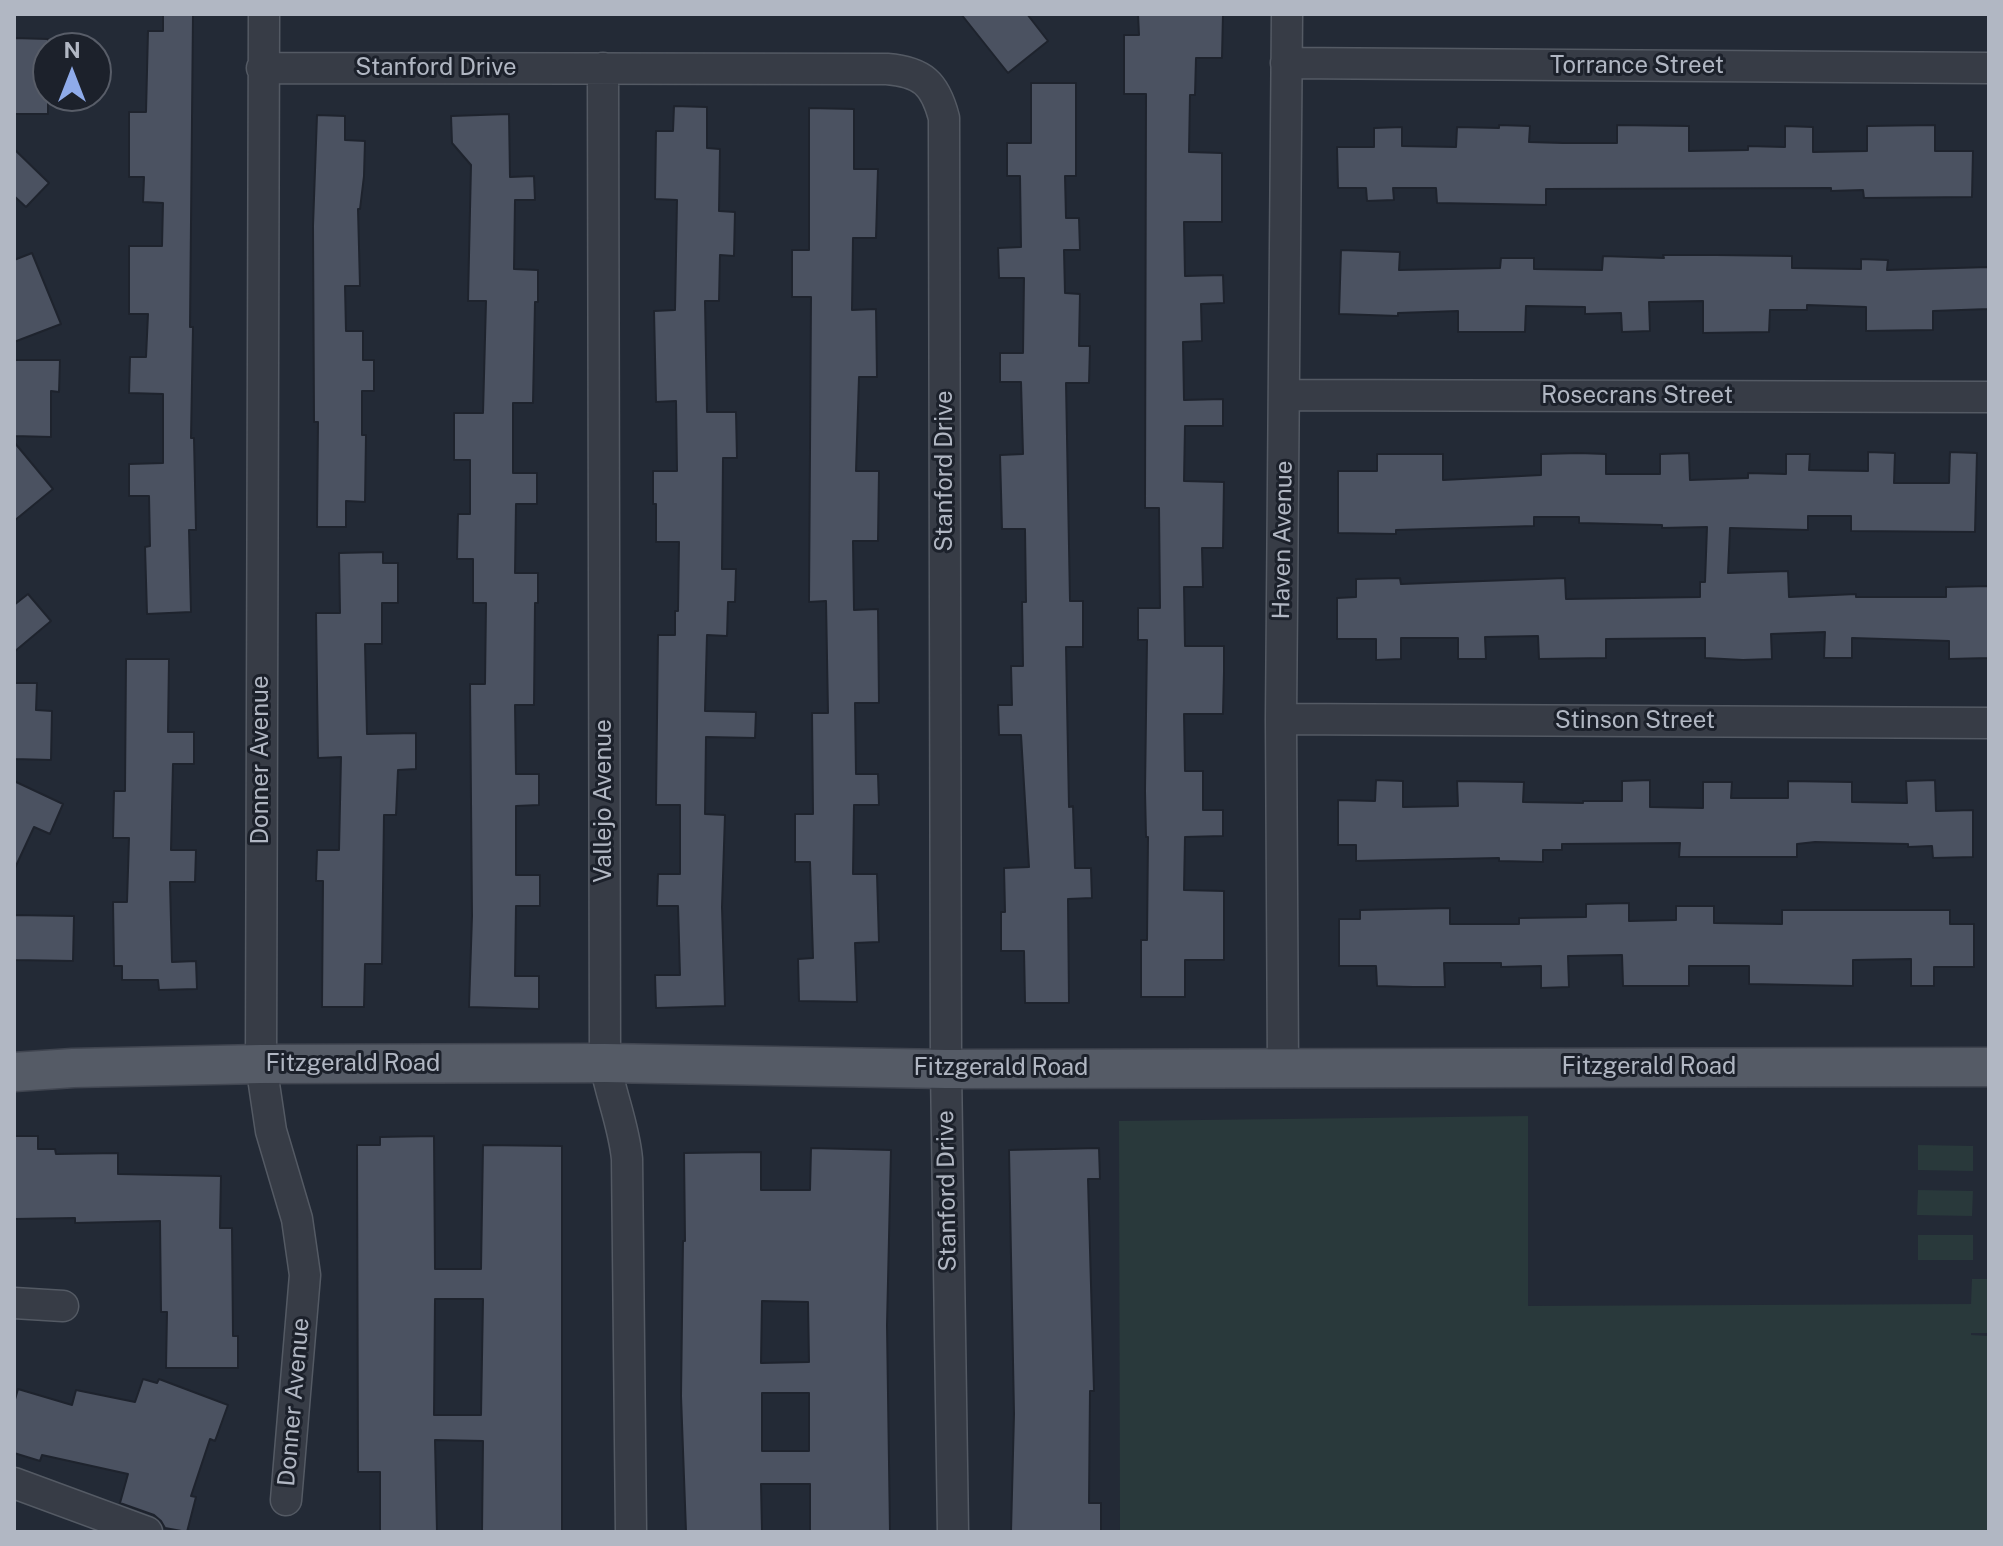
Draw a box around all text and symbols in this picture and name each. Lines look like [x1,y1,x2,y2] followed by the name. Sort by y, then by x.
[32,32,112,112] north arrow
[63,37,81,63] text: N
[1550,52,1724,80] street label: Torrance Street
[355,54,517,82] street label: Stanford Drive
[1541,382,1733,410] street label: Rosecrans Street
[931,390,959,552] street label: Stanford Drive
[1267,460,1299,620] street label: Haven Avenue
[247,675,275,845] street label: Donner Avenue
[1555,707,1715,735] street label: Stinson Street
[590,719,618,883] street label: Vallejo Avenue
[266,1050,440,1078] street label: Fitzgerald Road
[1562,1053,1736,1081] street label: Fitzgerald Road
[914,1054,1088,1082] street label: Fitzgerald Road
[931,1110,963,1272] street label: Stanford Drive
[272,1316,316,1488] street label: Donner Avenue

